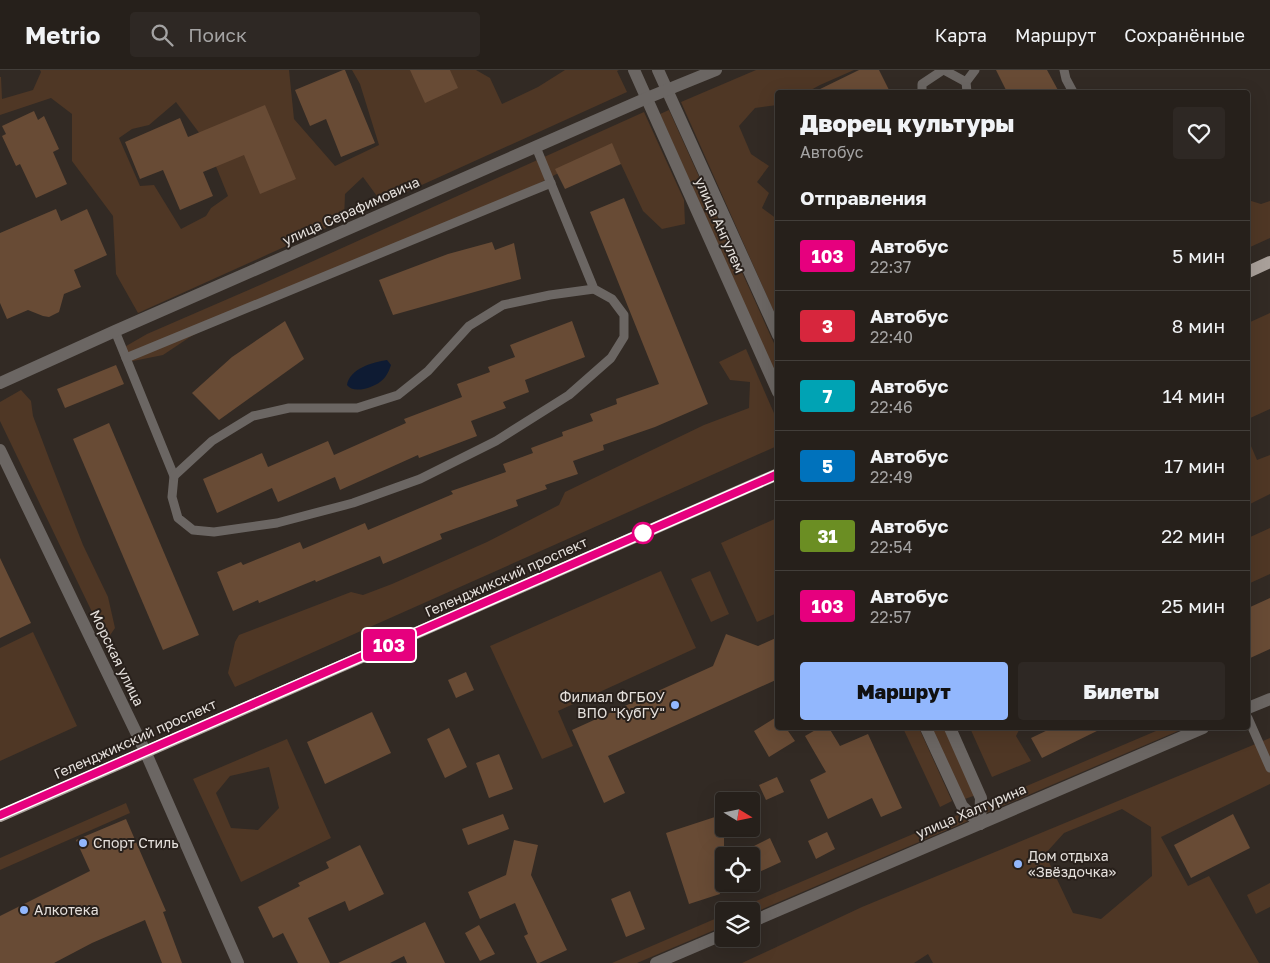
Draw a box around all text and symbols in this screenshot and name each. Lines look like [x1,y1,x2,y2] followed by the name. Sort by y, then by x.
[130,12,480,57] search box
[25,20,100,49] text: Metrio
[148,21,176,49] icon: search
[188,23,247,46] text: Поиск
[935,24,987,46] text: Карта
[1015,24,1096,46] text: Маршрут
[1124,24,1245,46] text: Сохранённые
[1173,107,1225,159] button: heart
[800,108,1014,137] text: Дворец культуры
[800,142,863,162] text: Автобус
[280,173,422,248] street label: улица Серафимовича
[692,174,749,275] street label: улица Ангулем
[800,186,926,209] text: Отправления
[870,234,948,257] text: Автобус
[1172,244,1225,267] text: 5 мин
[812,245,843,267] text: 103
[870,257,911,277] text: 22:37
[870,304,948,327] text: Автобус
[1172,314,1225,337] text: 8 мин
[822,315,833,337] text: 3
[870,327,913,347] text: 22:40
[870,374,948,397] text: Автобус
[1163,384,1225,407] text: 14 мин
[823,385,832,407] text: 7
[870,397,913,417] text: 22:46
[870,444,948,467] text: Автобус
[1164,454,1225,477] text: 17 мин
[822,455,833,477] text: 5
[870,467,913,487] text: 22:49
[870,514,948,537] text: Автобус
[632,522,654,544] unlabelled marker
[1161,524,1225,547] text: 22 мин
[817,525,838,547] text: 31
[422,533,590,620] street label: Геленджикский проспект
[870,537,912,557] text: 22:54
[870,584,948,607] text: Автобус
[1161,594,1225,617] text: 25 мин
[812,595,843,617] text: 103
[87,607,148,709] street label: Морская улица
[870,607,911,627] text: 22:57
[360,629,418,661] line badge: 103
[373,634,405,656] text: 103
[800,662,1008,720] button: Маршрут
[1018,662,1225,720] button: Билеты
[560,688,666,721] place label: Филиал ФГБОУ ВПО "КубГУ"
[51,695,219,782] street label: Геленджикский проспект
[669,699,681,711] marker: Филиал ФГБОУ ВПО "КубГУ"
[913,780,1029,841] street label: улица Халтурина
[715,792,760,838] north arrow
[715,792,760,947] map controls
[93,834,179,851] place label: Спорт Стиль
[77,837,89,849] marker: Спорт Стиль
[715,847,760,892] button: locate
[1028,847,1116,880] place label: Дом отдыха «Звёздочка»
[1012,858,1024,870] marker: Дом отдыха «Звёздочка»
[34,901,99,918] place label: Алкотека
[715,902,760,947] button: layers
[18,904,30,916] marker: Алкотека

